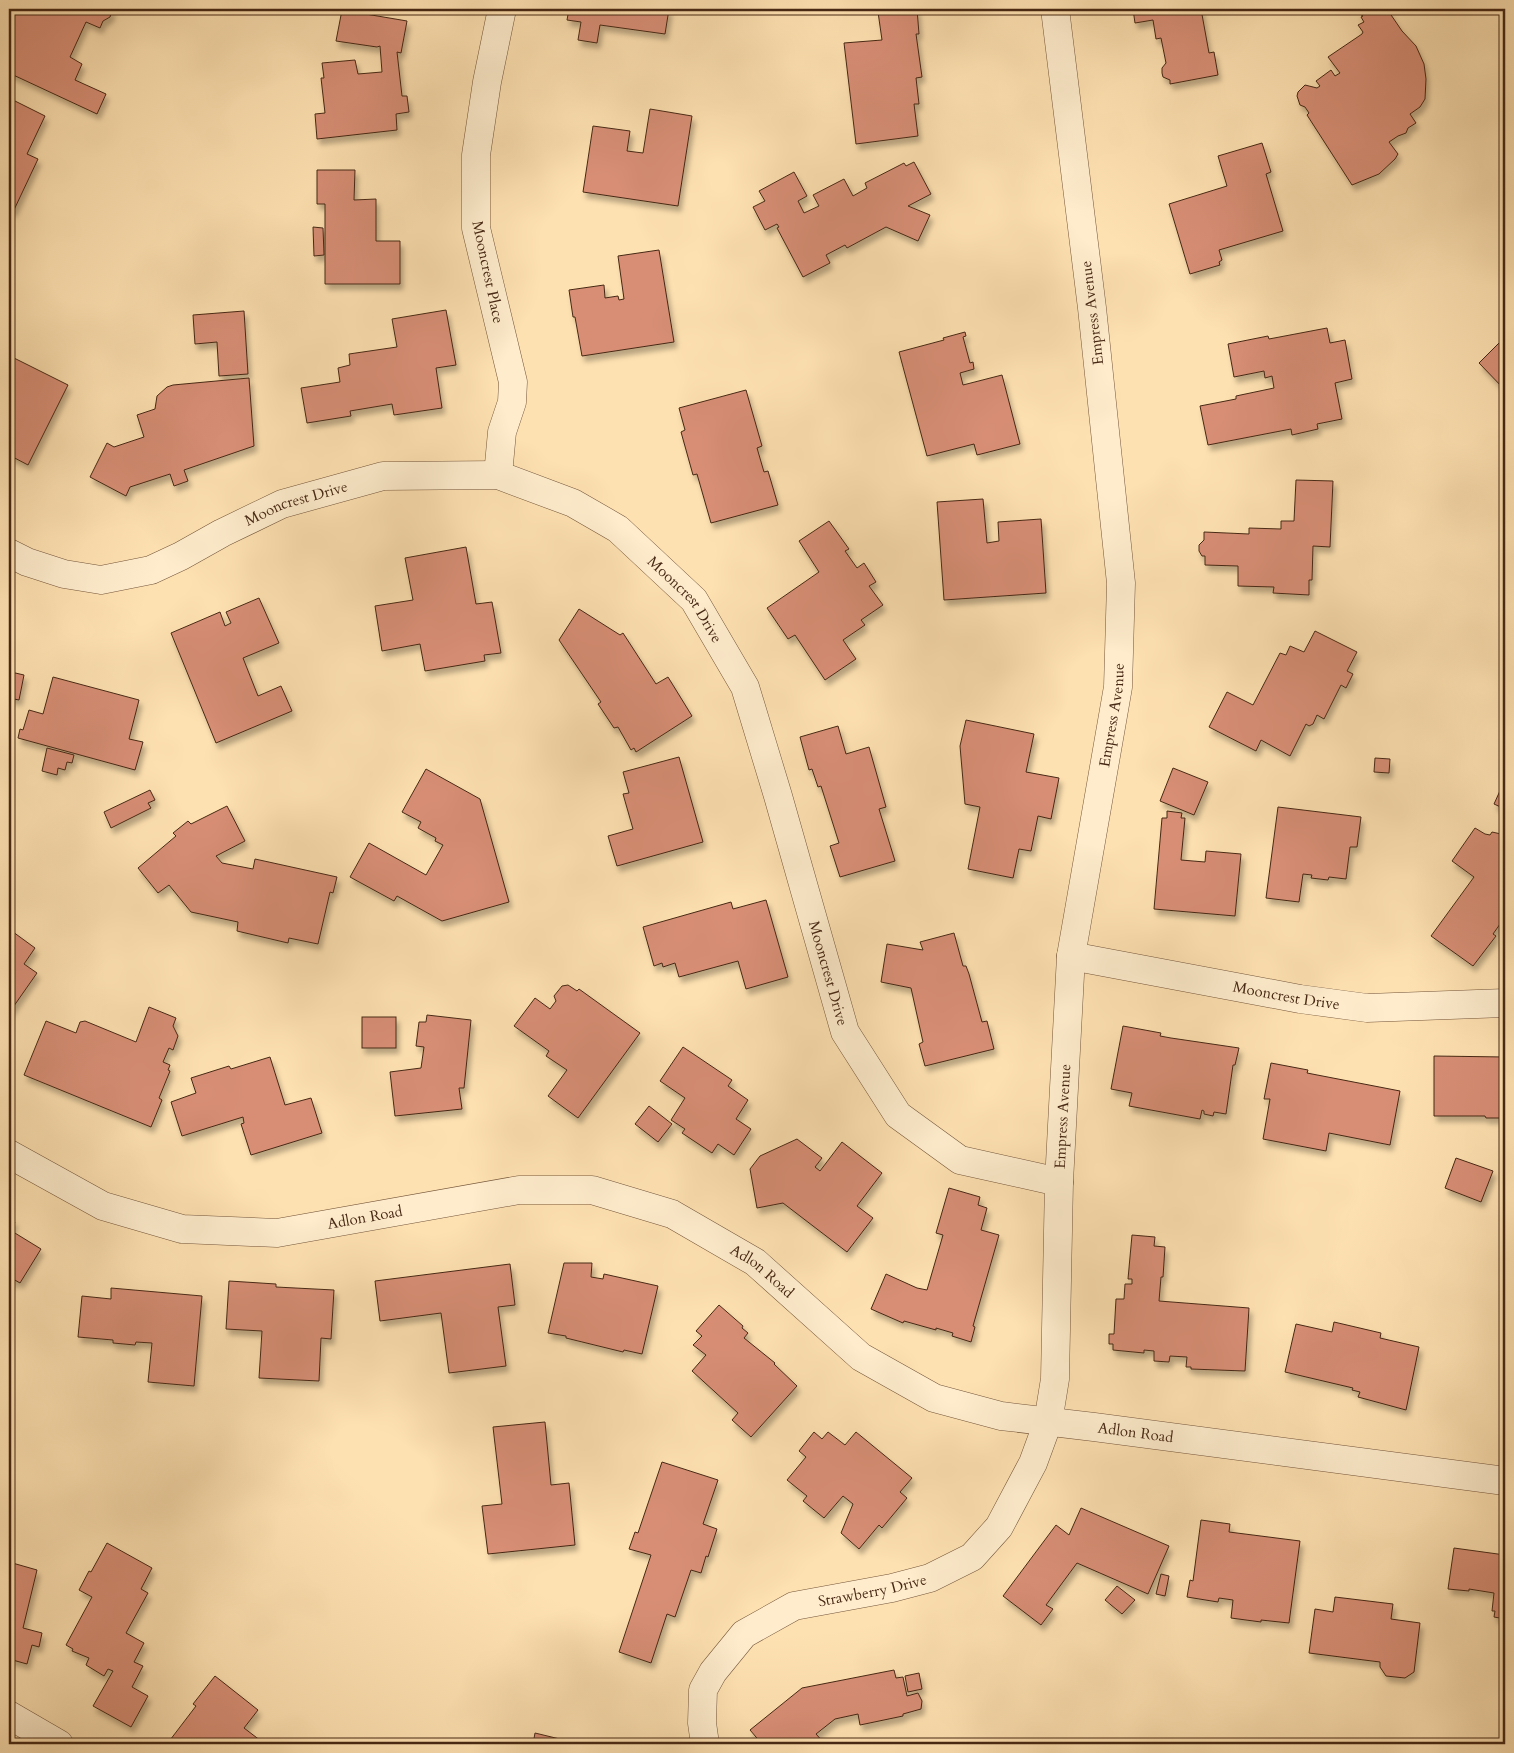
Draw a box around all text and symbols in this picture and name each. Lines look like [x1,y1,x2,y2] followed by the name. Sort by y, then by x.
[467,219,509,325] street label: Mooncrest Place
[1076,260,1108,366] street label: Empress Avenue
[241,476,350,531] street label: Mooncrest Drive
[643,552,727,647] street label: Mooncrest Drive
[1094,663,1129,769] street label: Empress Avenue
[804,918,853,1028] street label: Mooncrest Drive
[1231,977,1341,1014] street label: Mooncrest Drive
[1050,1063,1075,1169] street label: Empress Avenue
[326,1201,404,1234] street label: Adlon Road
[727,1240,798,1302] street label: Adlon Road
[1097,1418,1175,1447] street label: Adlon Road
[816,1569,929,1611] street label: Strawberry Drive

